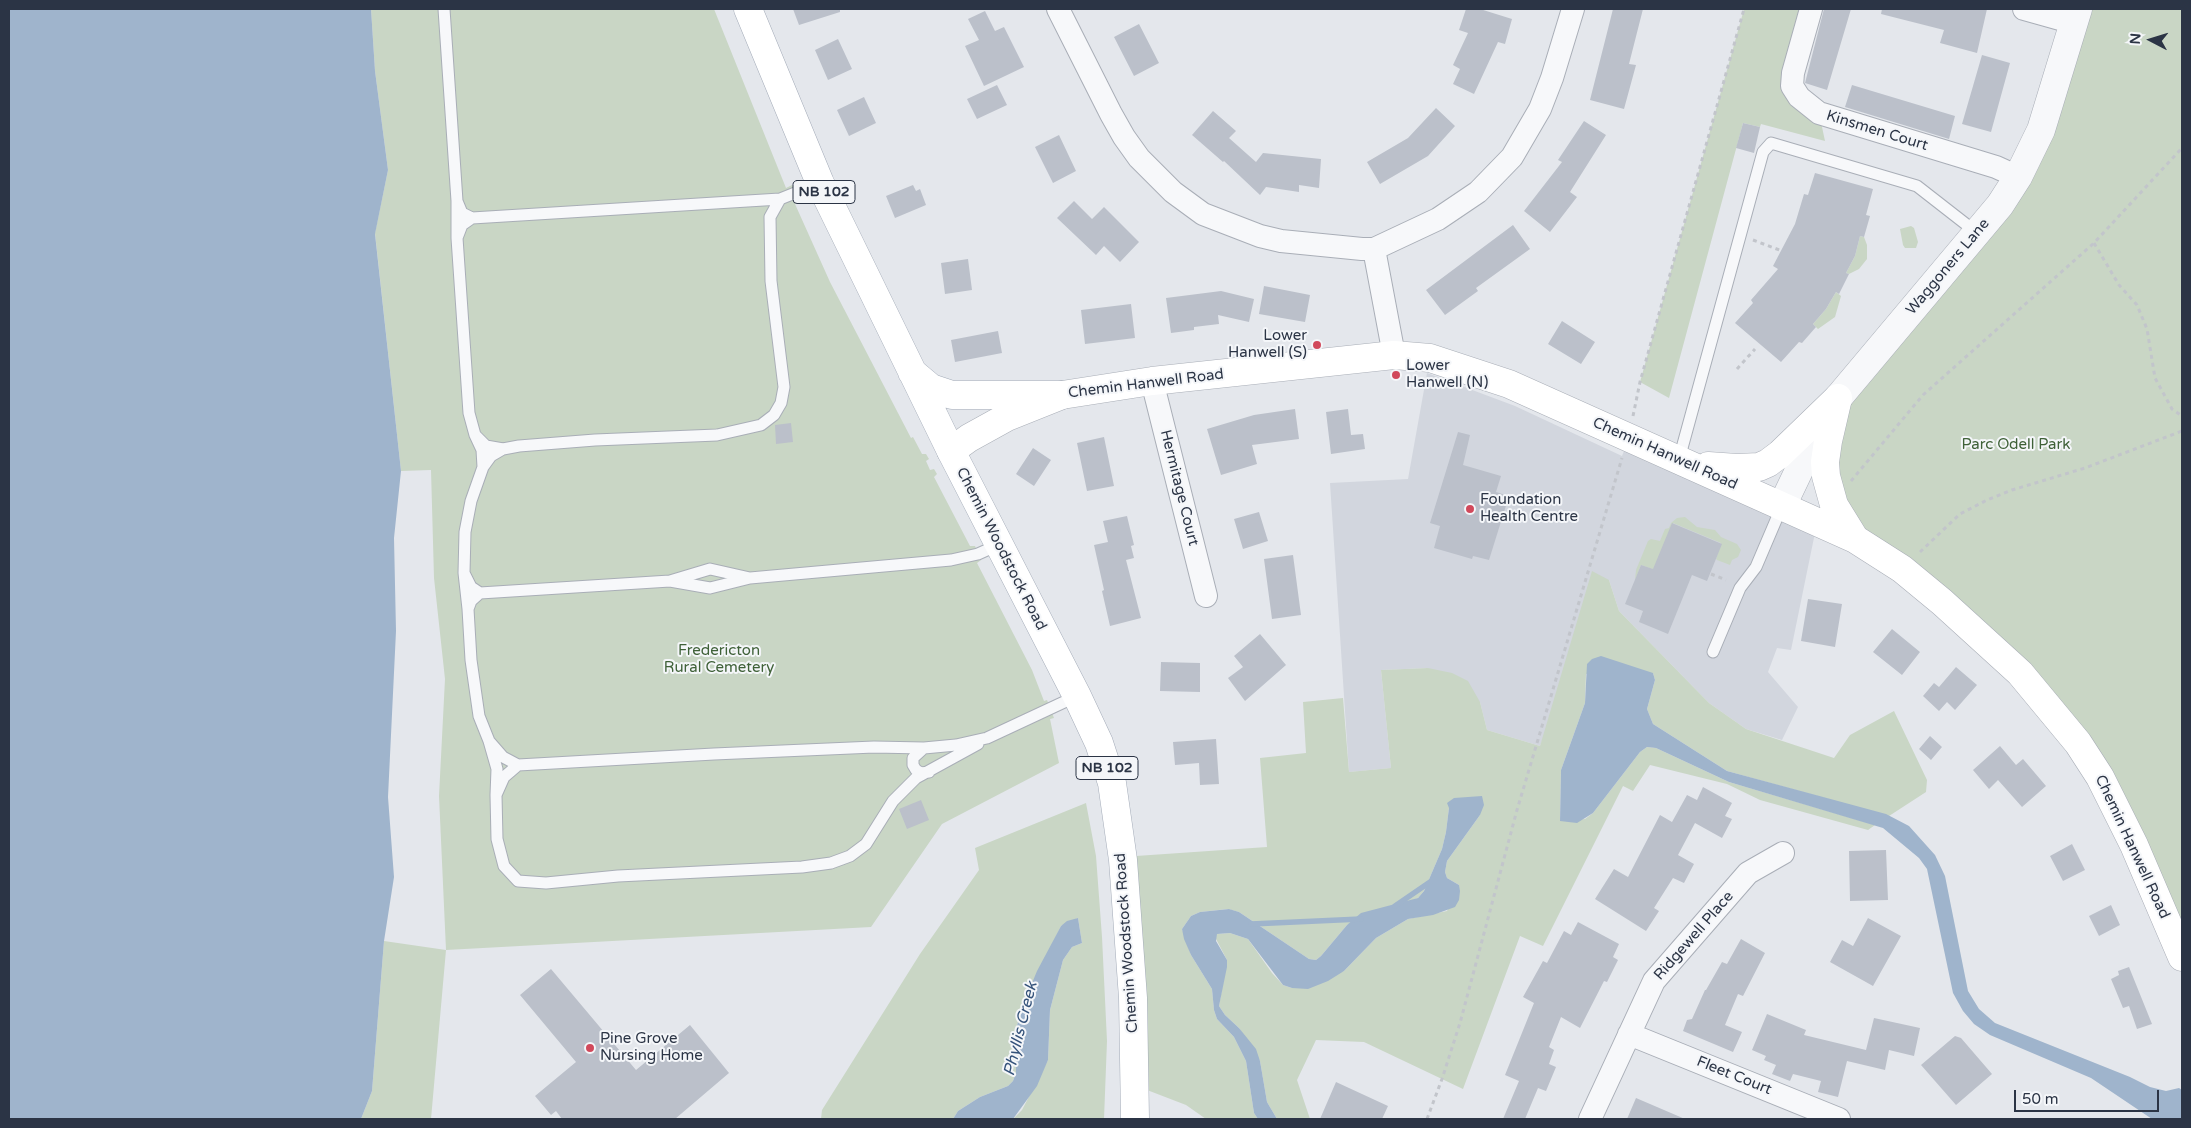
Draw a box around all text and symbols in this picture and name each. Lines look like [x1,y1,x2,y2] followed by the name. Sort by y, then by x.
[2126,15,2176,65] north arrow
[2127,32,2145,45] text: N
[1824,107,1930,155] street label: Kinsmen Court
[793,180,855,203] road number: NB 102
[1902,215,1994,319] street label: Waggoners Lane
[1228,327,1307,362] place label: Lower Hanwell (S)
[1311,339,1323,351] marker: Lower Hanwell (S)
[1406,357,1488,392] place label: Lower Hanwell (N)
[1067,366,1225,402] street label: Chemin Hanwell Road
[1390,369,1402,381] marker: Lower Hanwell (N)
[1590,414,1740,494] street label: Chemin Hanwell Road
[1156,428,1202,548] street label: Hermitage Court
[1962,436,2070,454] park label: Parc Odell Park
[952,465,1050,633] street label: Chemin Woodstock Road
[1480,491,1578,526] place label: Foundation Health Centre
[1464,503,1476,515] marker: Foundation Health Centre
[664,642,774,677] park label: Fredericton Rural Cemetery
[1076,756,1138,780] road number: NB 102
[2091,772,2173,922] street label: Chemin Hanwell Road
[1112,852,1142,1034] street label: Chemin Woodstock Road
[1650,888,1738,984] street label: Ridgewell Place
[1000,980,1042,1078] water label: Phyllis Creek
[600,1030,703,1065] place label: Pine Grove Nursing Home
[584,1042,596,1054] marker: Pine Grove Nursing Home
[1694,1053,1774,1099] street label: Fleet Court
[2016,1080,2161,1112] scale bar
[2022,1090,2059,1108] text: 50 m

